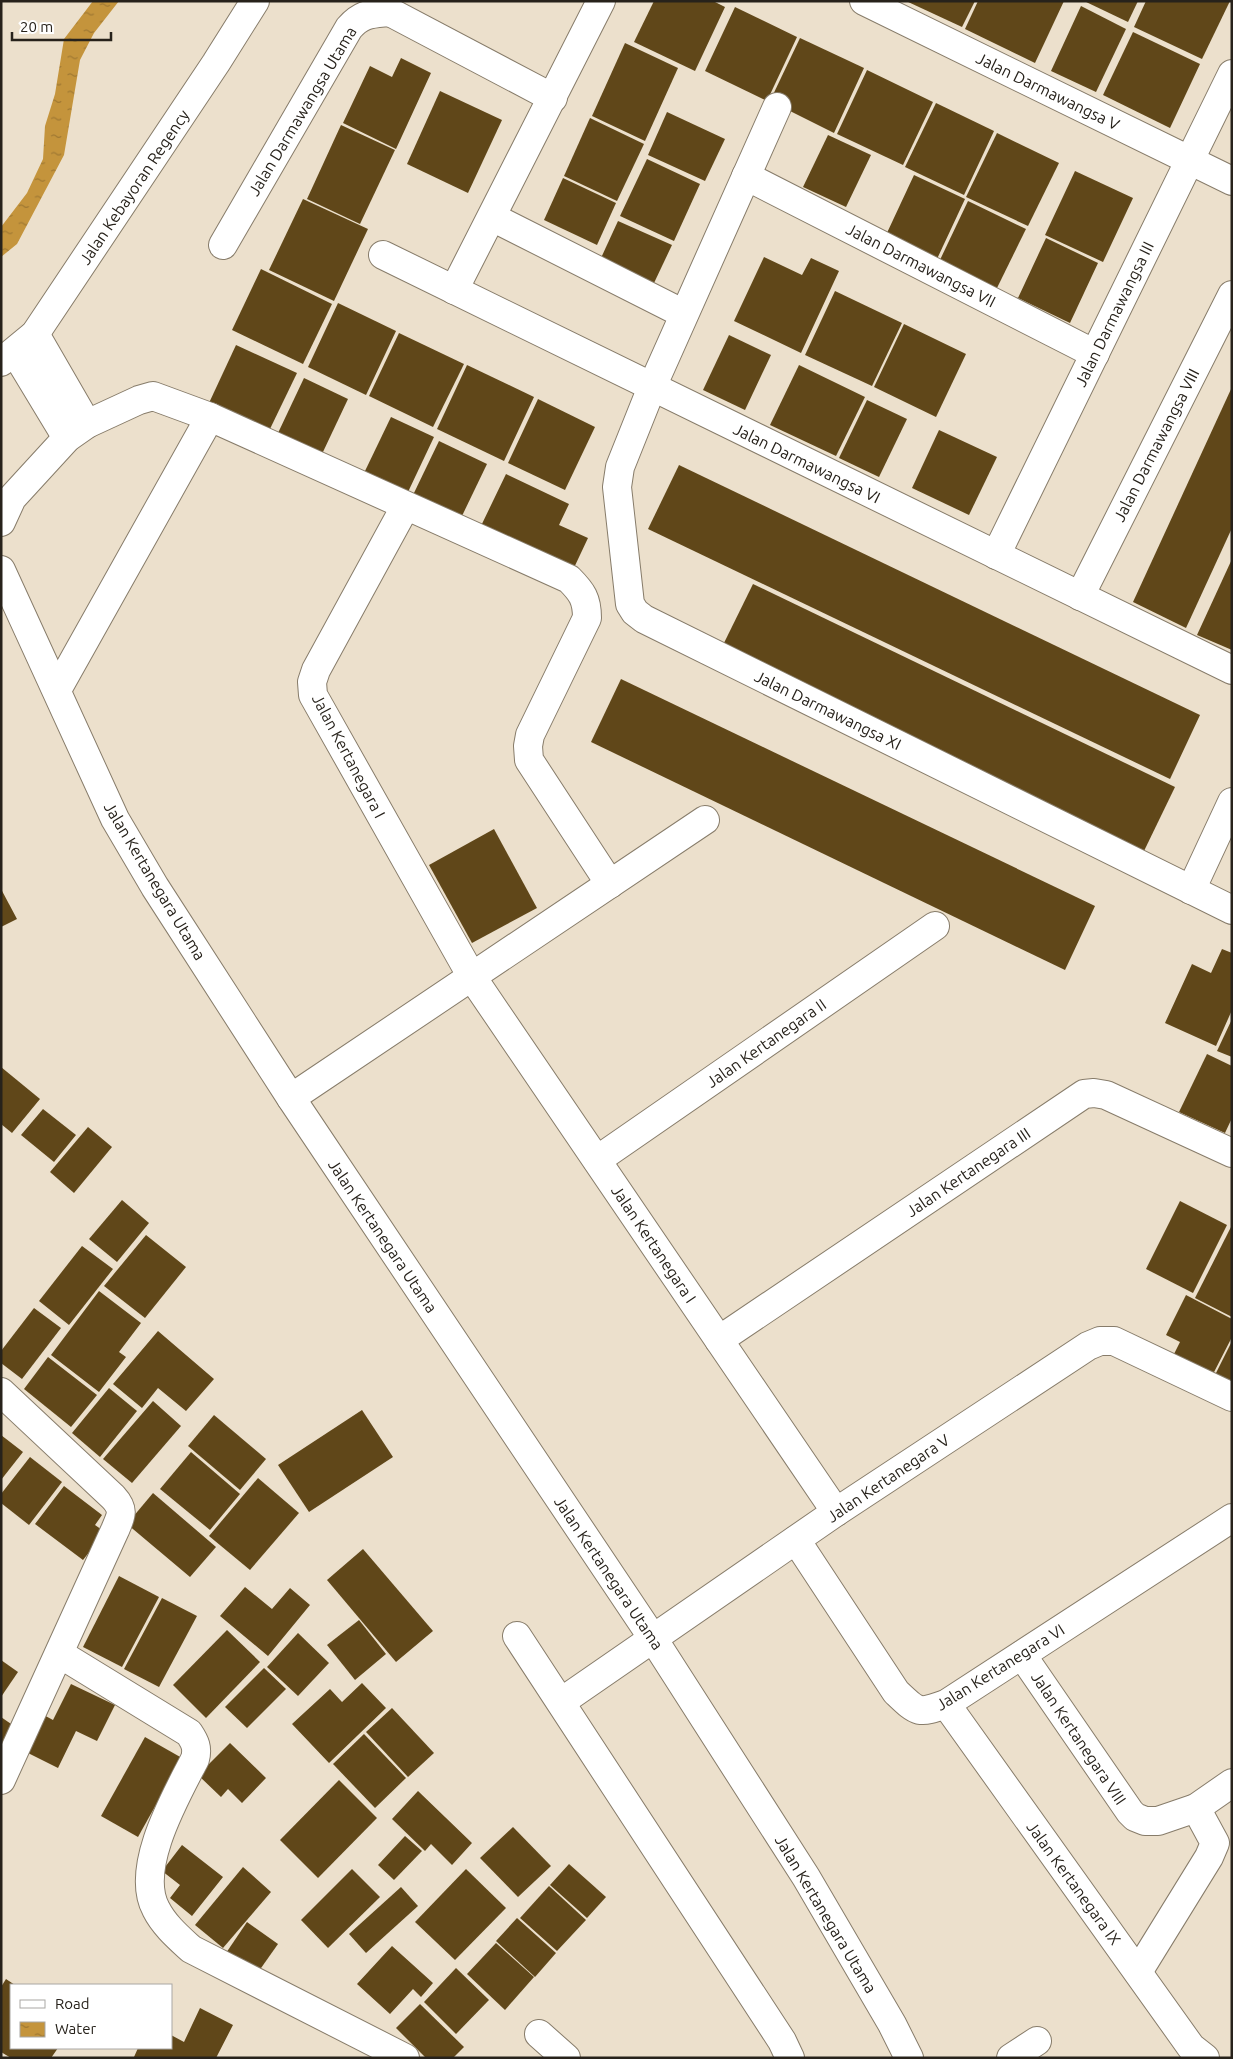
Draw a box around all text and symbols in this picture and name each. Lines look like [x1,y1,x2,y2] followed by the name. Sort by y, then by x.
[12,10,111,42] scale bar
[20,18,53,35] text: 20 m
[244,23,360,199] street label: Jalan Darmawangsa Utama
[974,49,1122,133] street label: Jalan Darmawangsa V
[75,106,193,268] street label: Jalan Kebayoran Regency
[843,220,999,310] street label: Jalan Darmawangsa VII
[1071,239,1157,389] street label: Jalan Darmawangsa III
[1110,366,1202,524] street label: Jalan Darmawangsa VIII
[731,420,883,506] street label: Jalan Darmawangsa VI
[752,667,904,753] street label: Jalan Darmawangsa XI
[309,691,389,821] street label: Jalan Kertanegara I
[101,799,209,963] street label: Jalan Kertanegara Utama
[703,995,829,1091] street label: Jalan Kertanegara II
[902,1124,1034,1220] street label: Jalan Kertanegara III
[325,1156,441,1316] street label: Jalan Kertanegara Utama
[608,1182,700,1306] street label: Jalan Kertanegara I
[823,1430,953,1526] street label: Jalan Kertanegara V
[551,1493,667,1653] street label: Jalan Kertanegara Utama
[933,1620,1067,1714] street label: Jalan Kertanegara VI
[1028,1668,1130,1808] street label: Jalan Kertanegara VIII
[1023,1818,1125,1948] street label: Jalan Kertanegara IX
[772,1832,880,1996] street label: Jalan Kertanegara Utama
[10,1984,172,2049] legend
[55,1995,90,2012] text: Road
[55,2020,96,2037] text: Water

